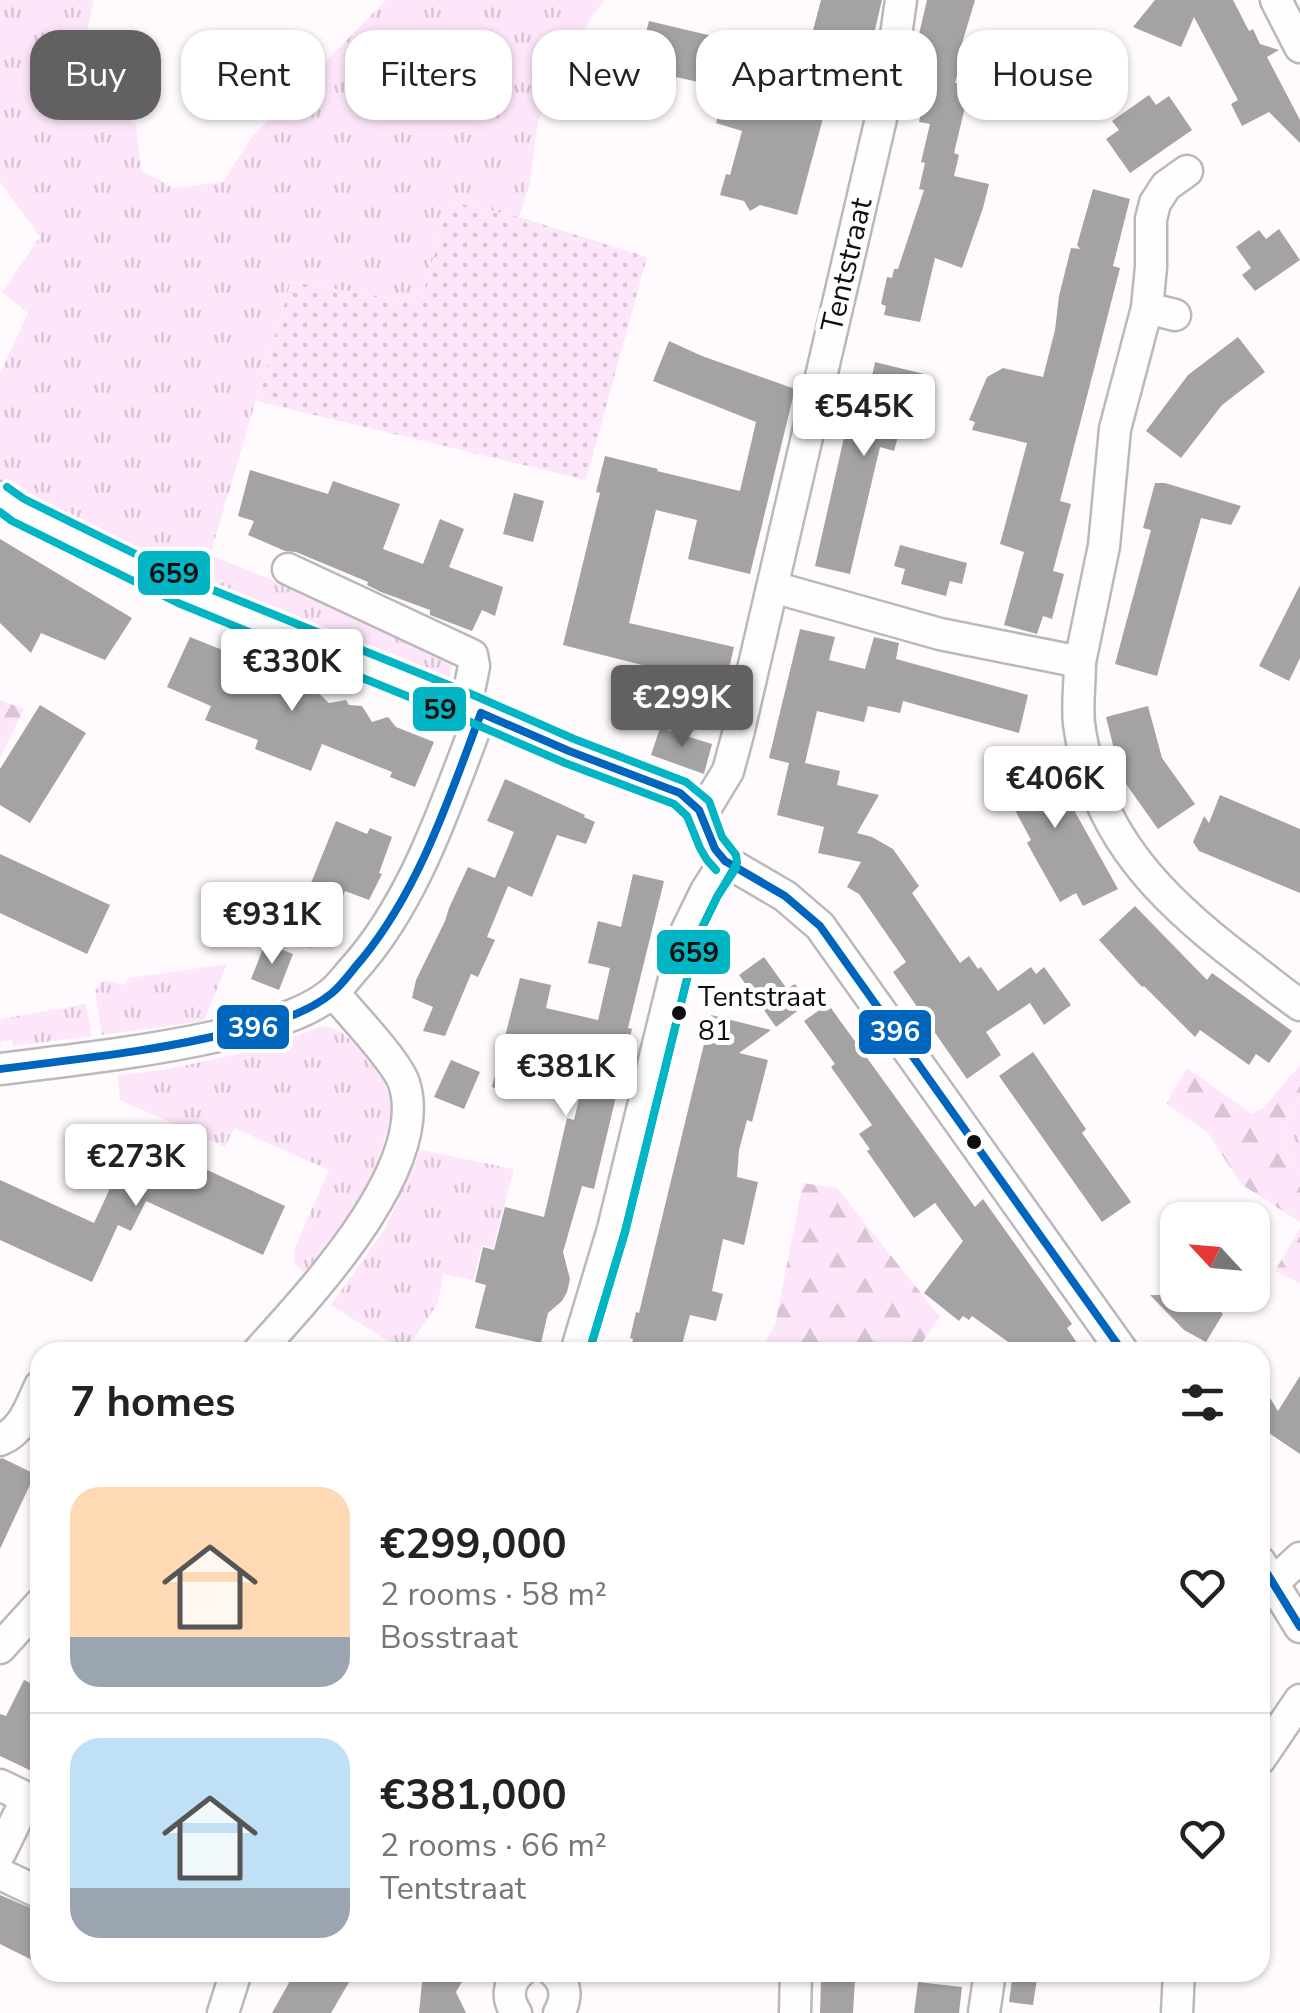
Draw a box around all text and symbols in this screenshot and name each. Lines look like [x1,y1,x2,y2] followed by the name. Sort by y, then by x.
[30,30,161,120] chip: Buy
[181,30,325,120] chip: Rent
[345,30,512,120] chip: Filters
[532,30,676,120] chip: New
[696,30,937,120] chip: Apartment
[957,30,1128,120] chip: House
[812,193,882,336] street label: Tentstraat
[794,374,934,459] pin: €545K
[815,385,913,428] text: €545K
[136,549,212,597] line badge: 659
[149,555,199,593] text: 659
[222,629,362,714] pin: €330K
[243,640,341,683] text: €330K
[612,665,752,750] pin: €299K
[633,676,731,719] text: €299K
[411,685,468,733] line badge: 59
[423,691,457,729] text: 59
[985,746,1125,831] pin: €406K
[1006,757,1104,800] text: €406K
[202,882,342,967] pin: €931K
[223,893,321,936] text: €931K
[655,928,732,976] line badge: 659
[669,934,719,972] text: 659
[698,978,826,1050] place label: Tentstraat 81
[215,1003,291,1051] line badge: 396
[669,1003,689,1023] marker: Tentstraat 81
[857,1008,933,1056] line badge: 396
[228,1009,278,1047] text: 396
[870,1013,920,1051] text: 396
[496,1034,636,1119] pin: €381K
[517,1045,615,1088] text: €381K
[66,1124,206,1209] pin: €273K
[964,1132,984,1152] unlabelled marker
[87,1135,185,1178] text: €273K
[1160,1202,1270,1312] north arrow
[1160,1202,1270,1312] map controls
[70,1374,235,1431] text: 7 homes
[1175,1375,1230,1430] icon: filters
[380,1516,567,1573] text: €299,000
[150,1527,270,1647] icon: home
[1175,1560,1230,1615] icon: heart
[380,1573,607,1616] text: 2 rooms · 58 m²
[380,1616,518,1659] text: Bosstraat
[380,1767,567,1824] text: €381,000
[150,1778,270,1898] icon: home
[1175,1811,1230,1866] icon: heart
[380,1824,607,1867] text: 2 rooms · 66 m²
[380,1867,526,1910] text: Tentstraat

